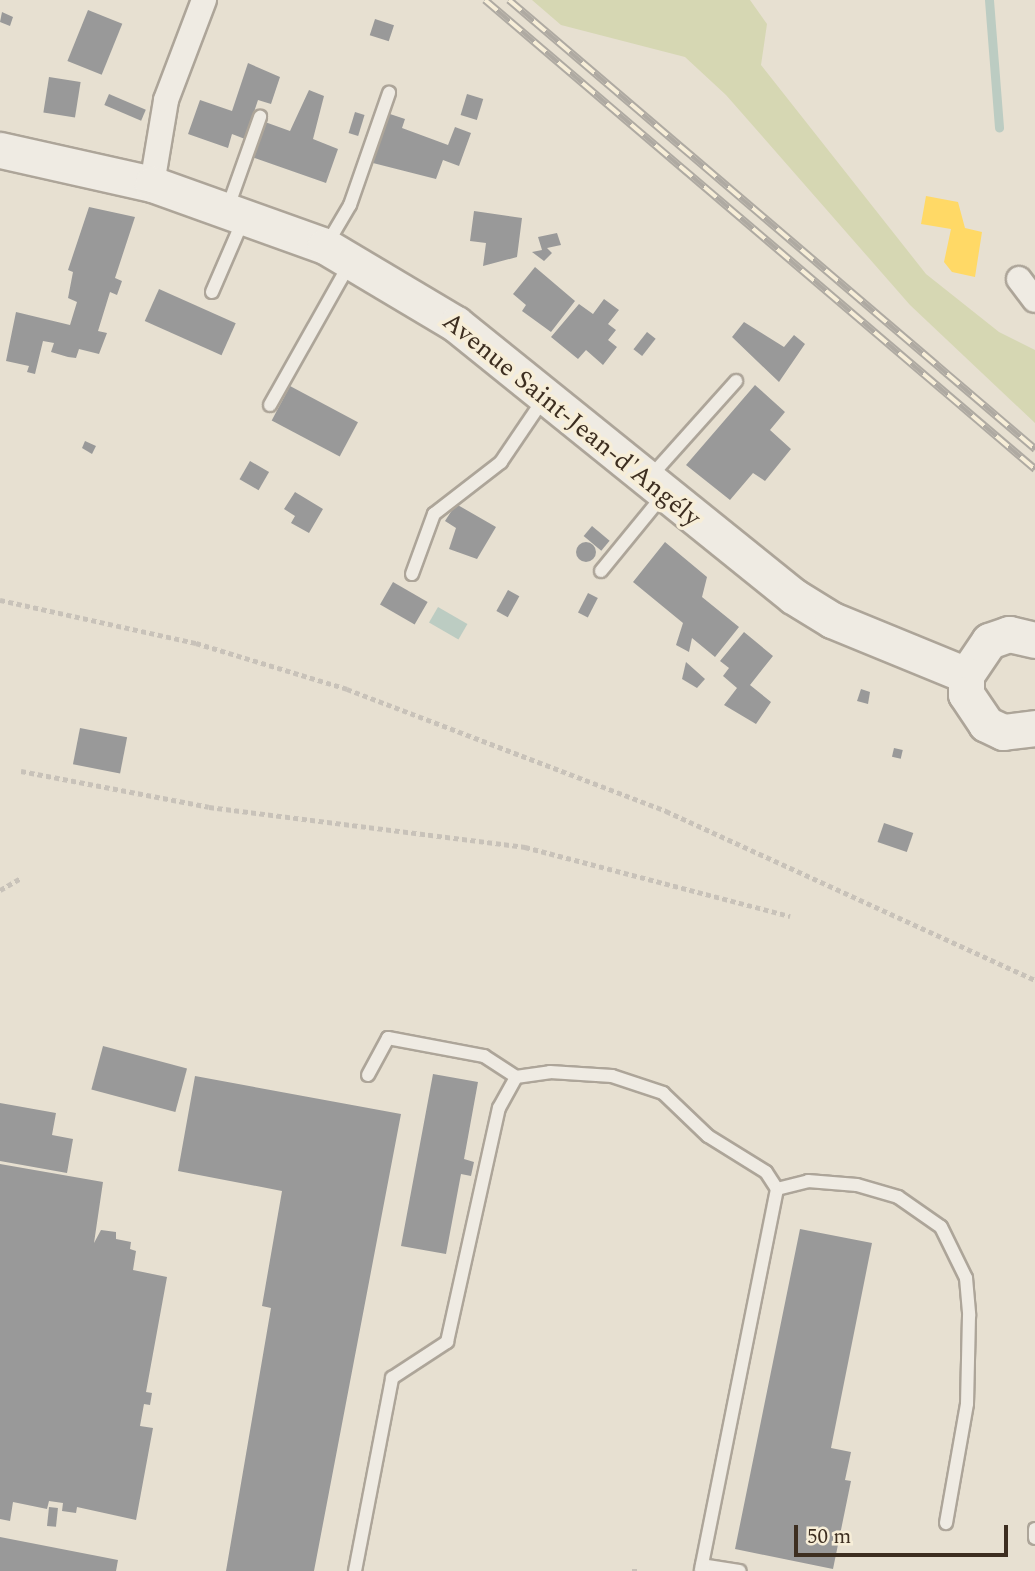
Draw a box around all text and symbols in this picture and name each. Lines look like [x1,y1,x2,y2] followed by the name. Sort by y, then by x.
[436,306,706,534] street label: Avenue Saint-Jean-d'Angély
[797,1512,1010,1556] scale bar
[807,1521,851,1553] text: 50 m

